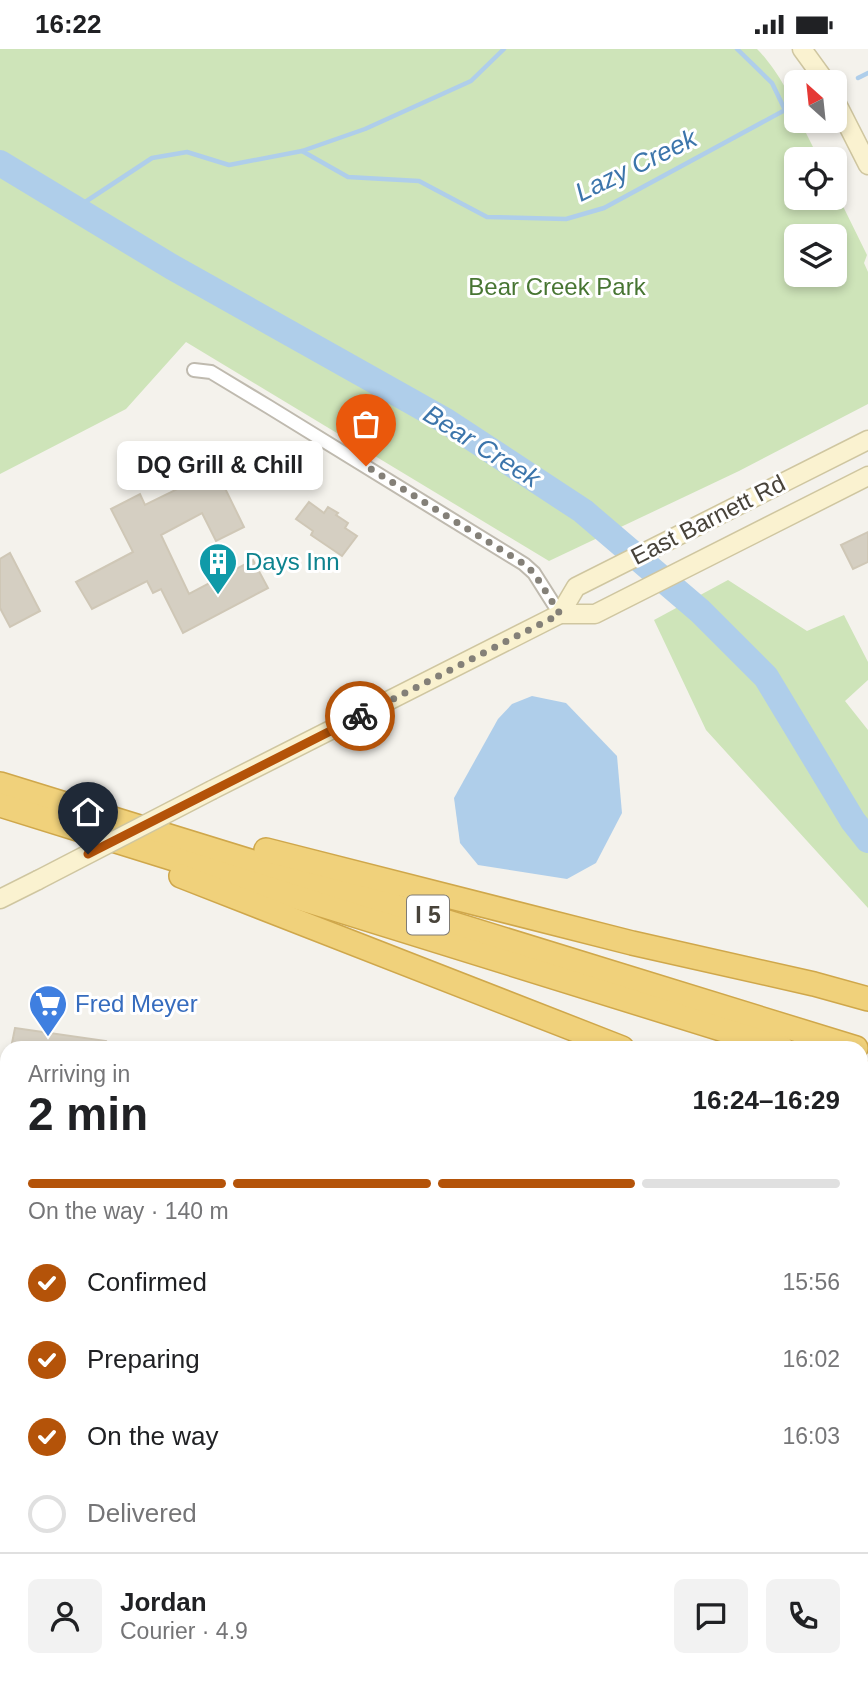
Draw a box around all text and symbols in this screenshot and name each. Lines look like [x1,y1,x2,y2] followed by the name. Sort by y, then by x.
[35,9,102,39] text: 16:22
[784,70,847,133] north arrow
[784,70,847,287] map controls
[570,122,703,207] water label: Lazy Creek
[784,147,847,210] button: locate
[784,224,847,287] button: layers
[468,273,647,300] park label: Bear Creek Park
[336,394,396,466] pin
[418,398,547,495] water label: Bear Creek
[347,405,385,443] icon: bag
[118,441,324,491] callout: DQ Grill & Chill
[137,452,303,478] text: DQ Grill & Chill
[626,469,789,570] street label: East Barnett Rd
[197,541,239,596] building icon: Days Inn
[245,548,340,575] place label: Days Inn
[325,681,395,751] courier
[341,697,379,735] icon: bike
[58,782,118,854] pin
[69,793,107,831] icon: home
[407,895,449,935] road number: I 5
[27,983,69,1038] supermarket icon: Fred Meyer
[75,990,198,1017] place label: Fred Meyer
[28,1061,130,1087] text: Arriving in
[693,1085,840,1115] text: 16:24–16:29
[28,1088,148,1140] text: 2 min
[28,1198,229,1224] text: On the way · 140 m
[28,1264,66,1302] icon: check
[87,1267,207,1297] text: Confirmed
[782,1269,840,1295] text: 15:56
[28,1341,66,1379] icon: check
[87,1344,200,1374] text: Preparing
[782,1346,840,1372] text: 16:02
[28,1418,66,1456] icon: check
[87,1421,219,1451] text: On the way
[782,1423,840,1449] text: 16:03
[87,1498,197,1528] text: Delivered
[28,1579,102,1653] button: person
[674,1579,748,1653] button: chat
[766,1579,840,1653] button: phone
[120,1587,207,1617] text: Jordan
[120,1618,248,1644] text: Courier · 4.9

